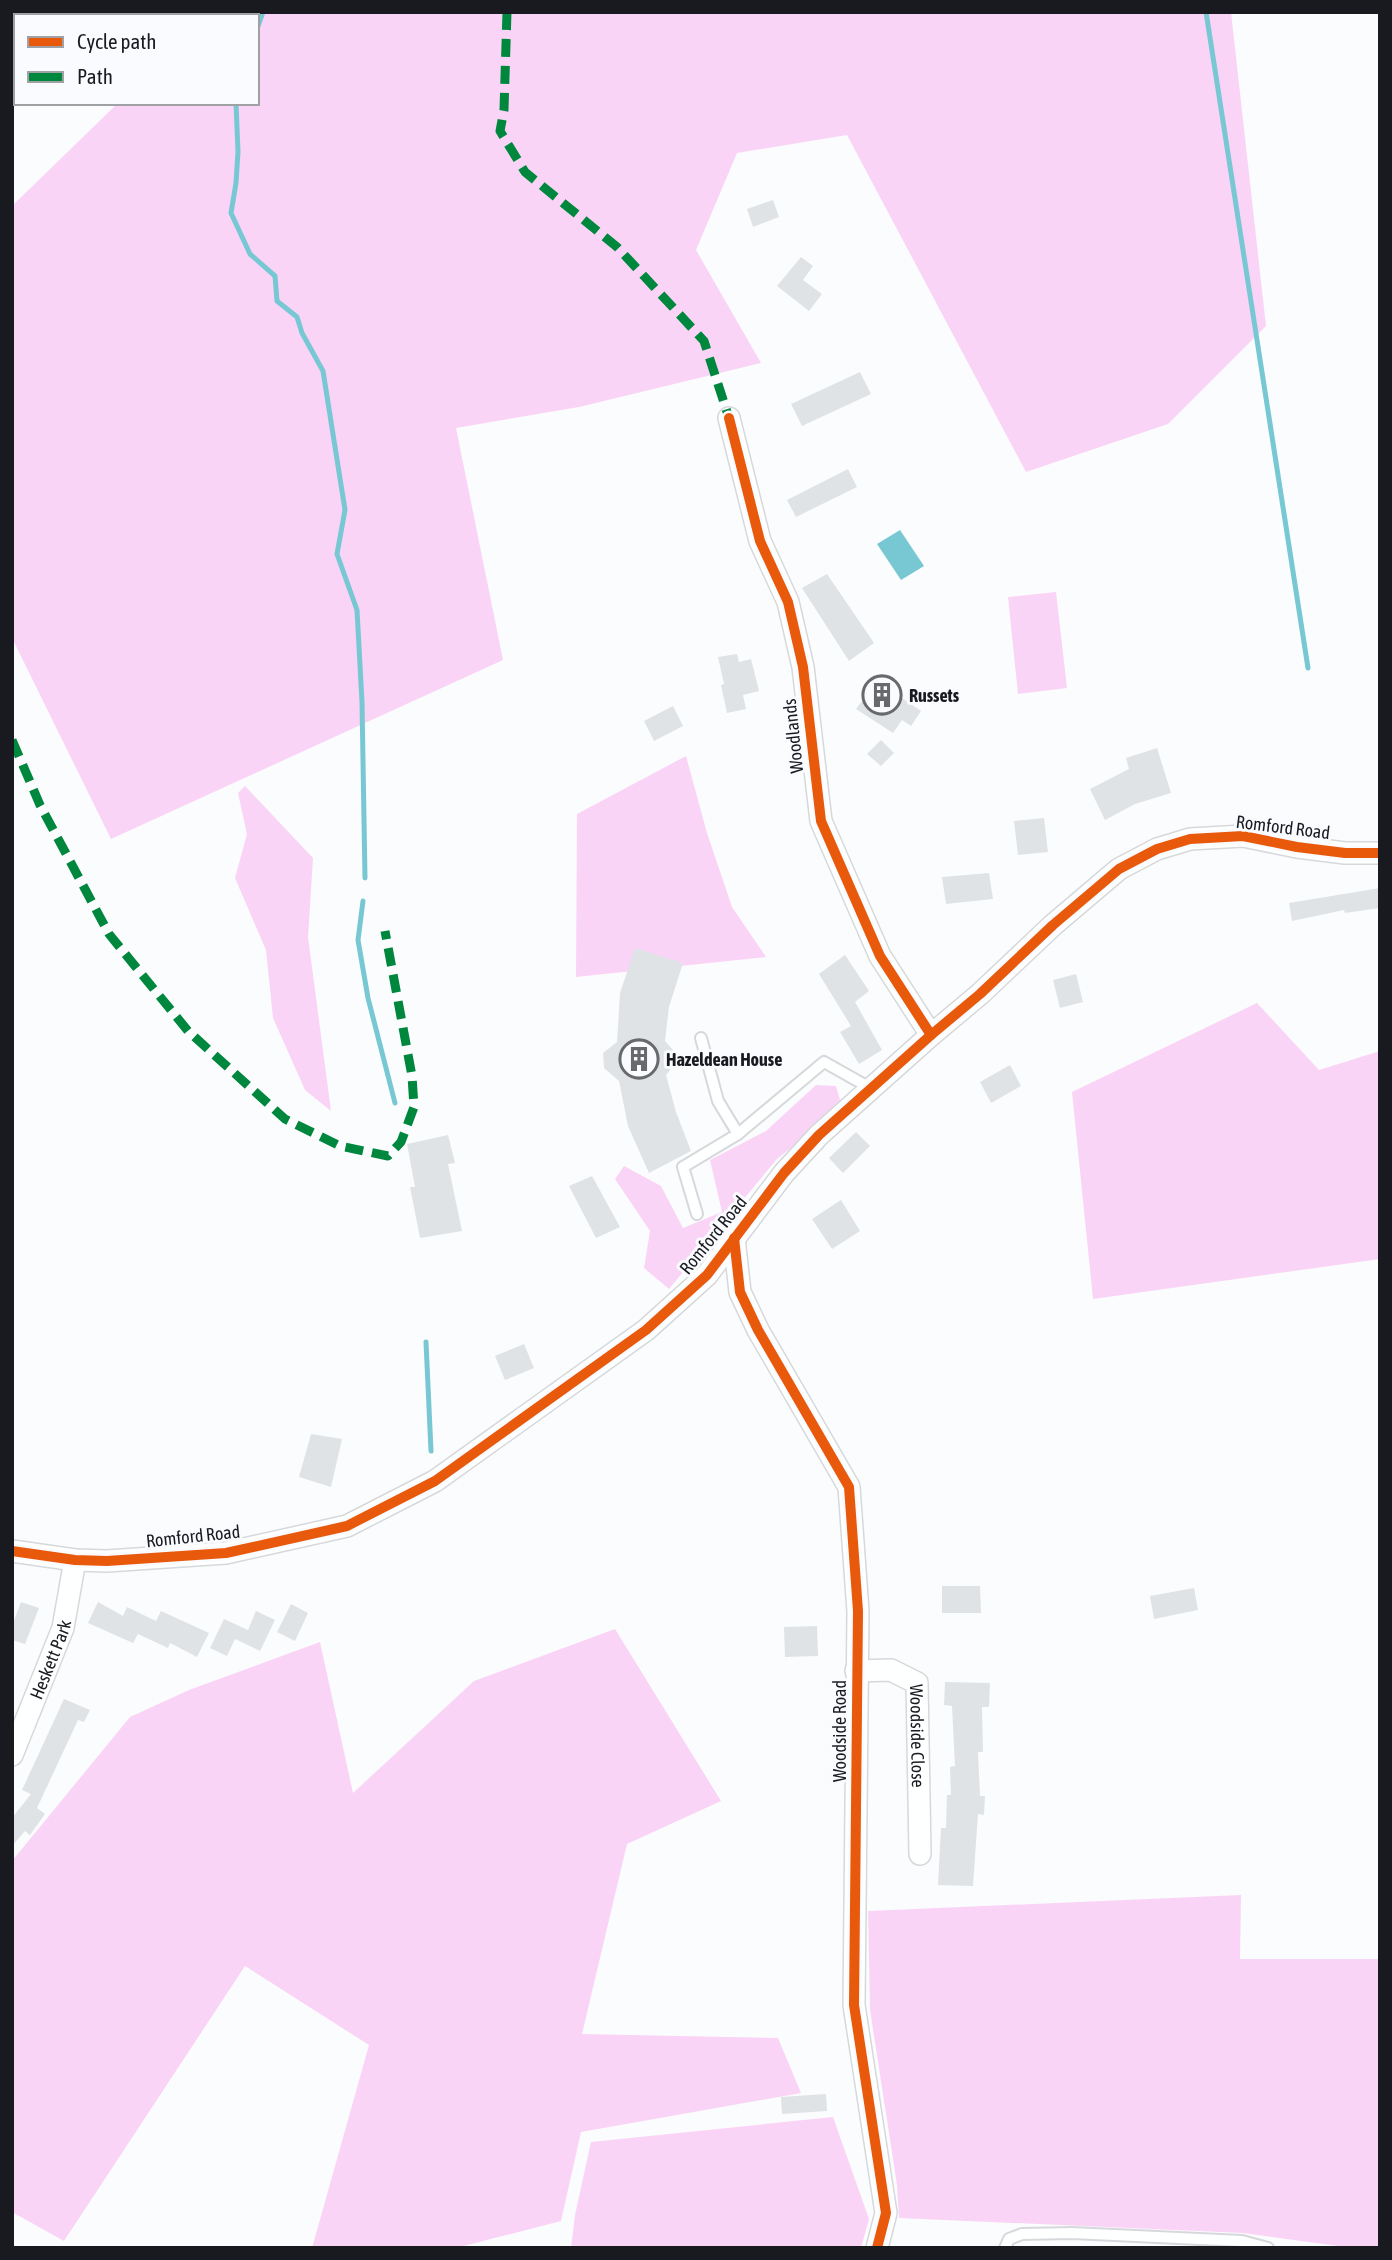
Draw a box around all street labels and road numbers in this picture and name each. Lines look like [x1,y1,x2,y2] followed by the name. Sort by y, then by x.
[779,698,807,774] street label: Woodlands
[1235,811,1331,843] street label: Romford Road
[675,1192,751,1278] street label: Romford Road
[145,1521,241,1551] street label: Romford Road
[25,1618,75,1702] street label: Heskett Park
[829,1680,850,1782] street label: Woodside Road
[907,1684,929,1788] street label: Woodside Close

